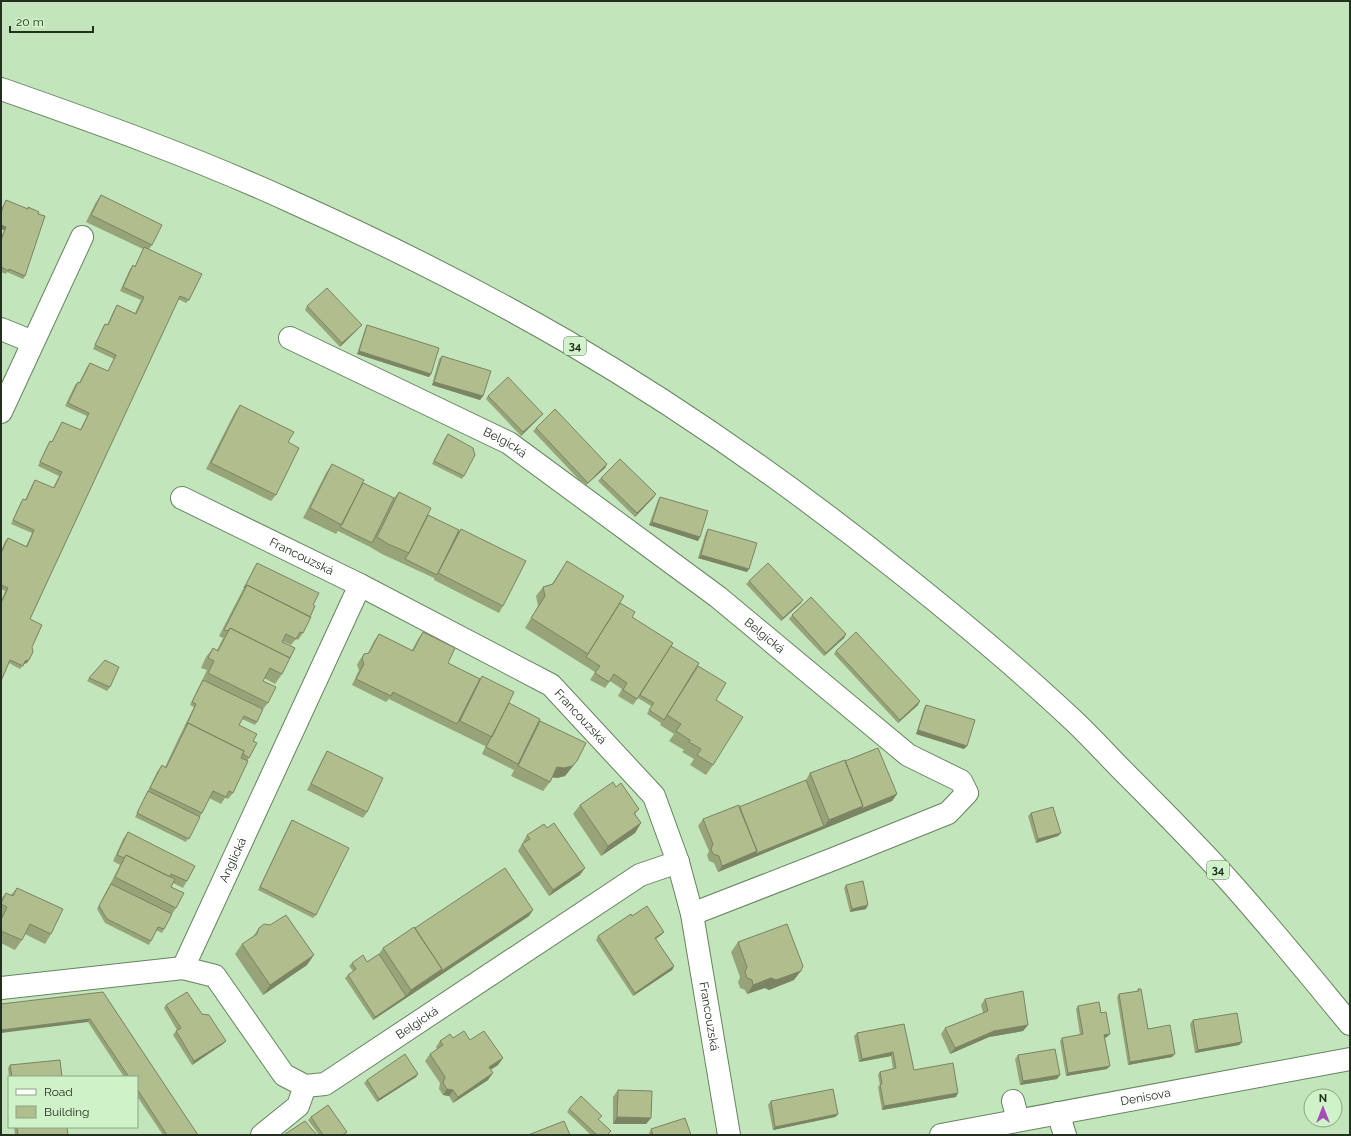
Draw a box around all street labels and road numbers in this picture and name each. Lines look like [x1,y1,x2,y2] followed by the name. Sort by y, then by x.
[564,337,586,355] road number: 34
[481,425,529,461] street label: Belgická
[267,535,336,578] street label: Francouzská
[742,615,787,656] street label: Belgická
[552,686,609,747] street label: Francouzská
[216,835,249,885] street label: Anglická
[1207,861,1229,879] road number: 34
[696,981,722,1052] street label: Francouzská
[393,1004,441,1042] street label: Belgická
[1119,1085,1172,1109] street label: Denisova

